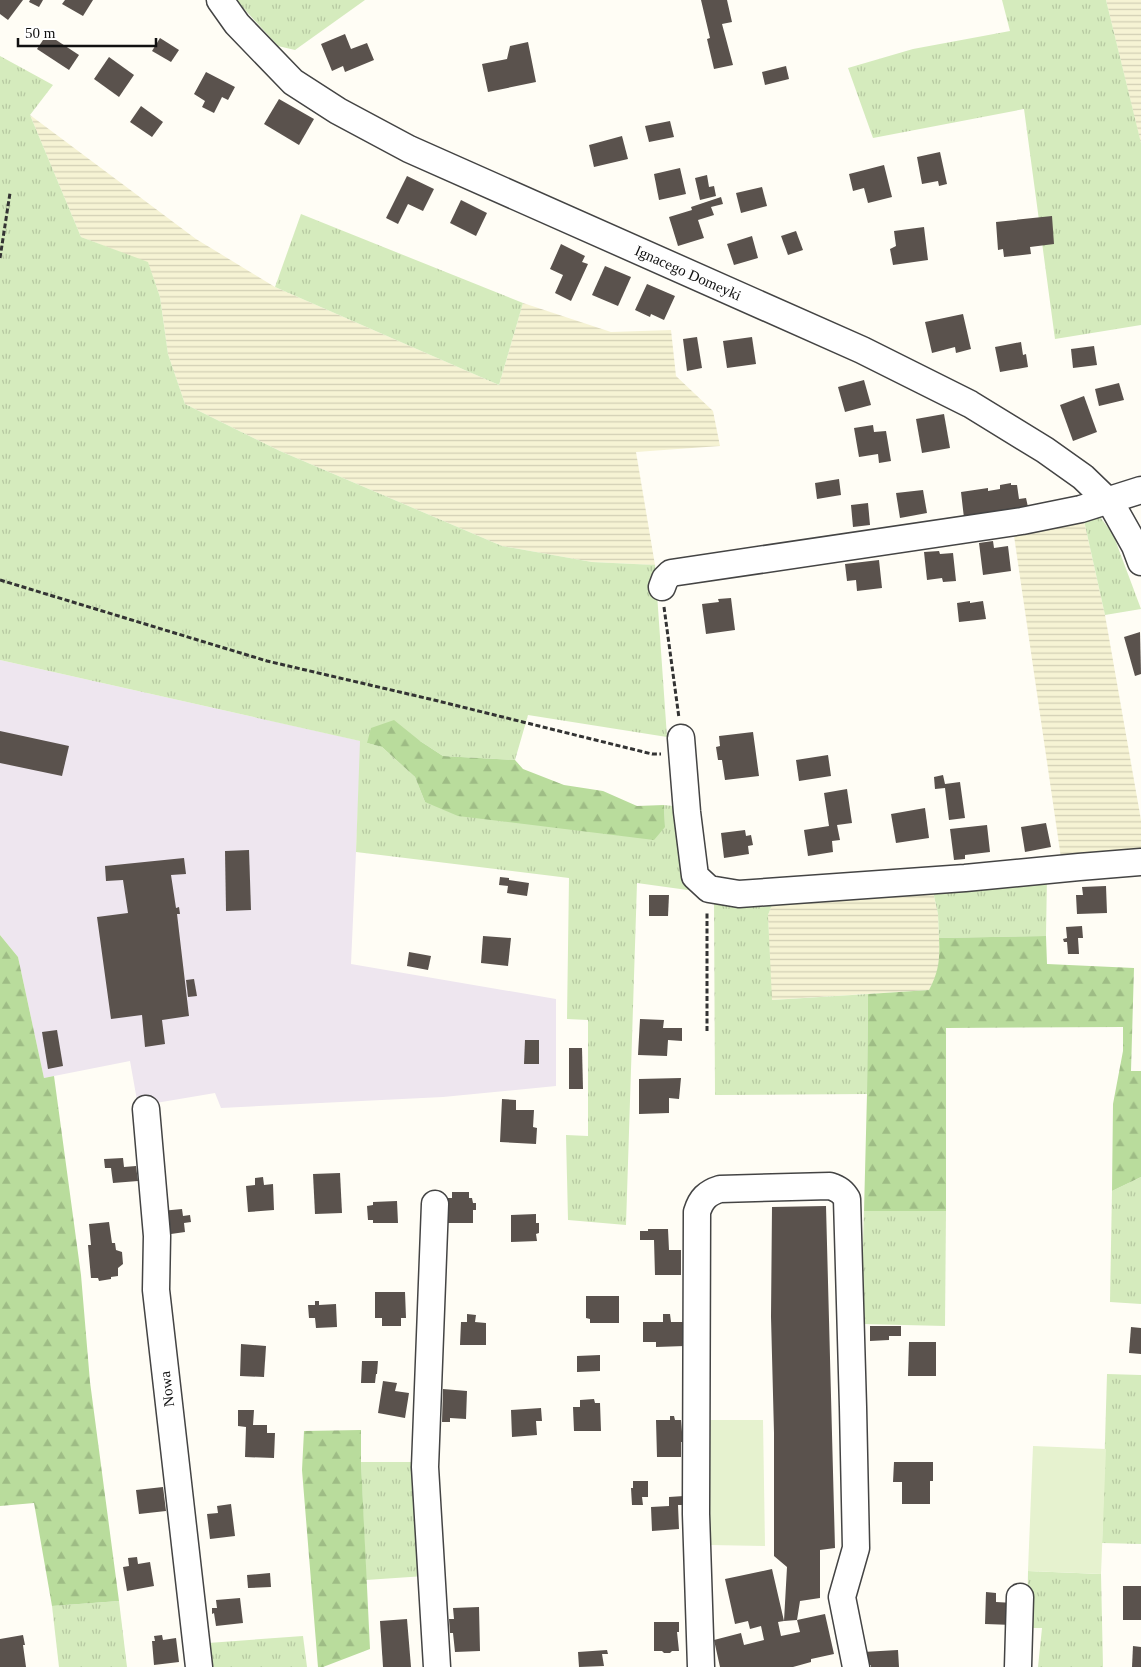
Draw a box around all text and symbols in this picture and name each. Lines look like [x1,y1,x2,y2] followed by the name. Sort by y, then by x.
[18,15,155,47] scale bar
[25,25,56,41] text: 50 m
[632,242,744,304] street label: Ignacego Domeyki
[157,1370,177,1408] street label: Nowa

